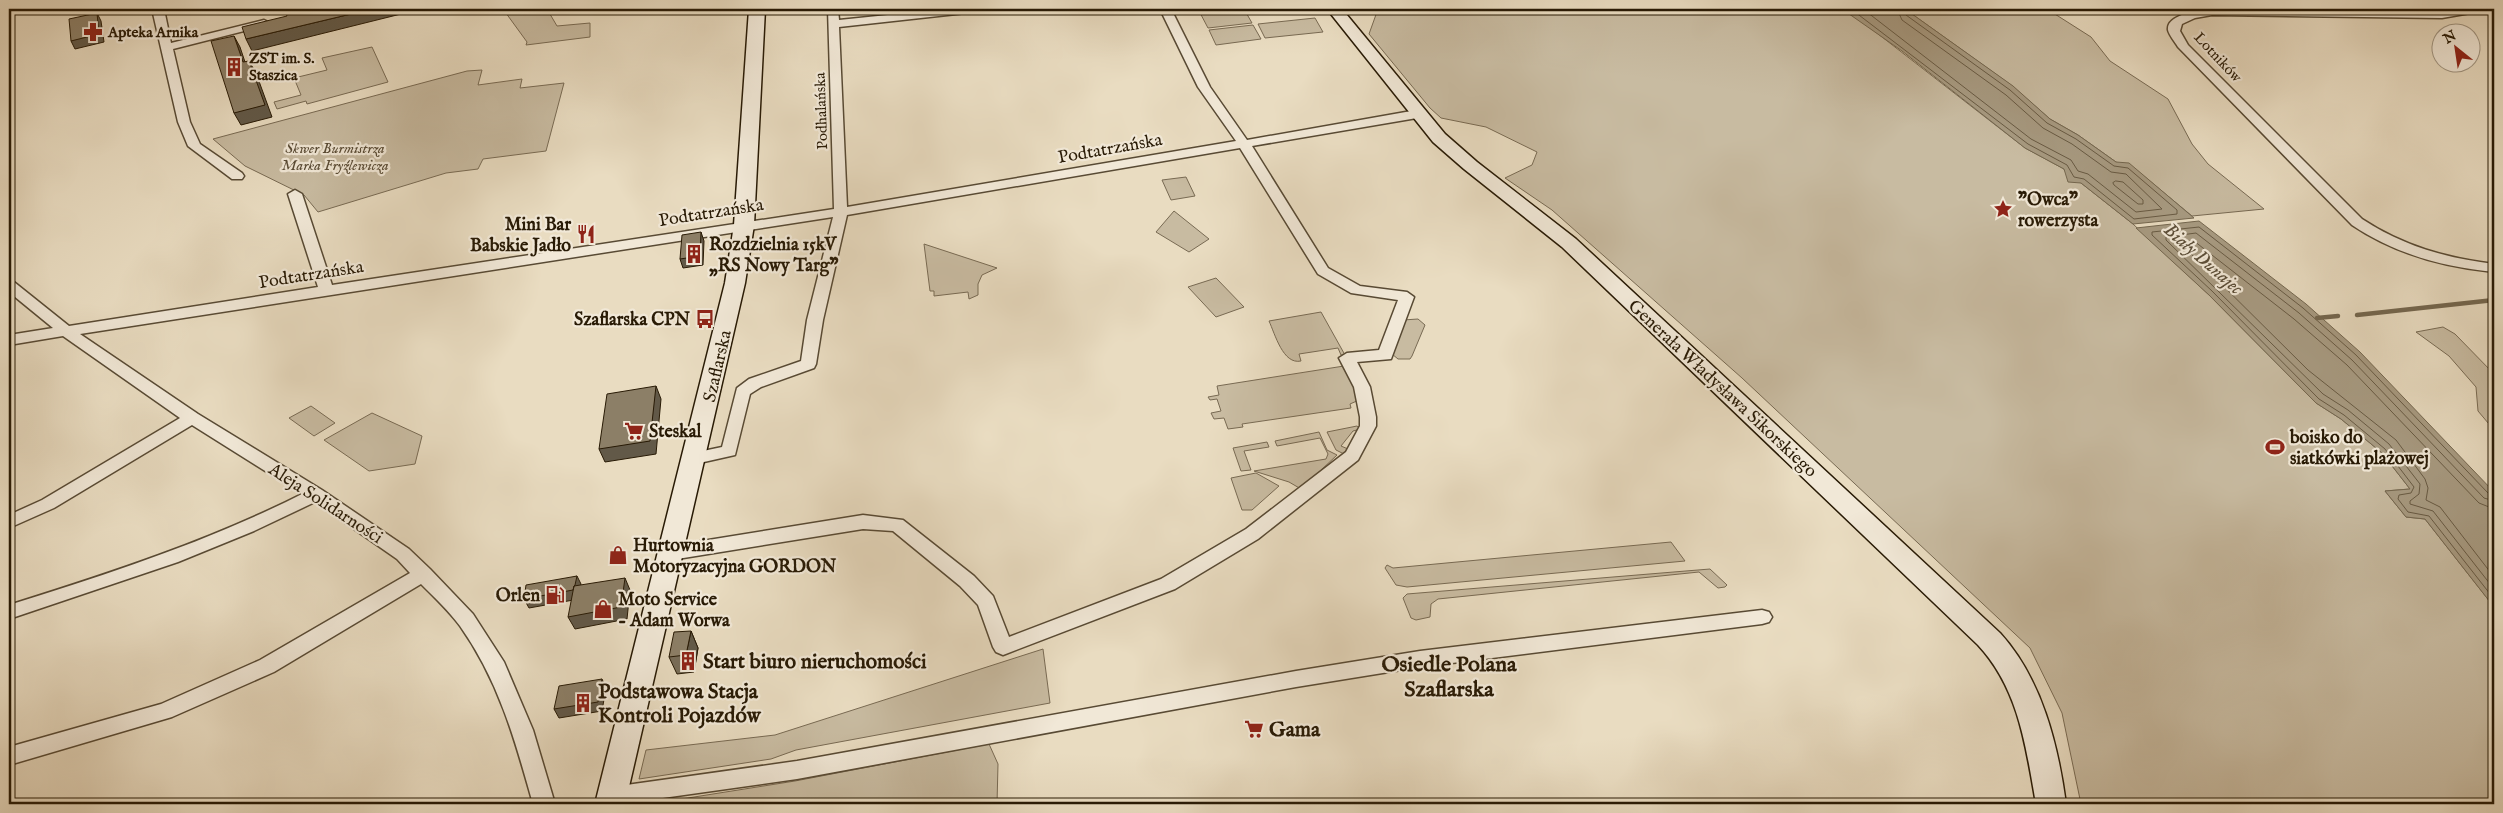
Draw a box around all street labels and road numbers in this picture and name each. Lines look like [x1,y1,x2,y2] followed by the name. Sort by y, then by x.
[2190,28,2246,87] street label: Lotników
[811,72,832,150] street label: Podhalańska
[1056,129,1164,170] street label: Podtatrzańska
[657,194,765,233] street label: Podtatrzańska
[257,256,365,295] street label: Podtatrzańska
[1622,295,1822,483] street label: Generała Władysława Sikorskiego
[699,328,738,405] street label: Szaflarska
[263,458,387,550] street label: Aleja Solidarności

